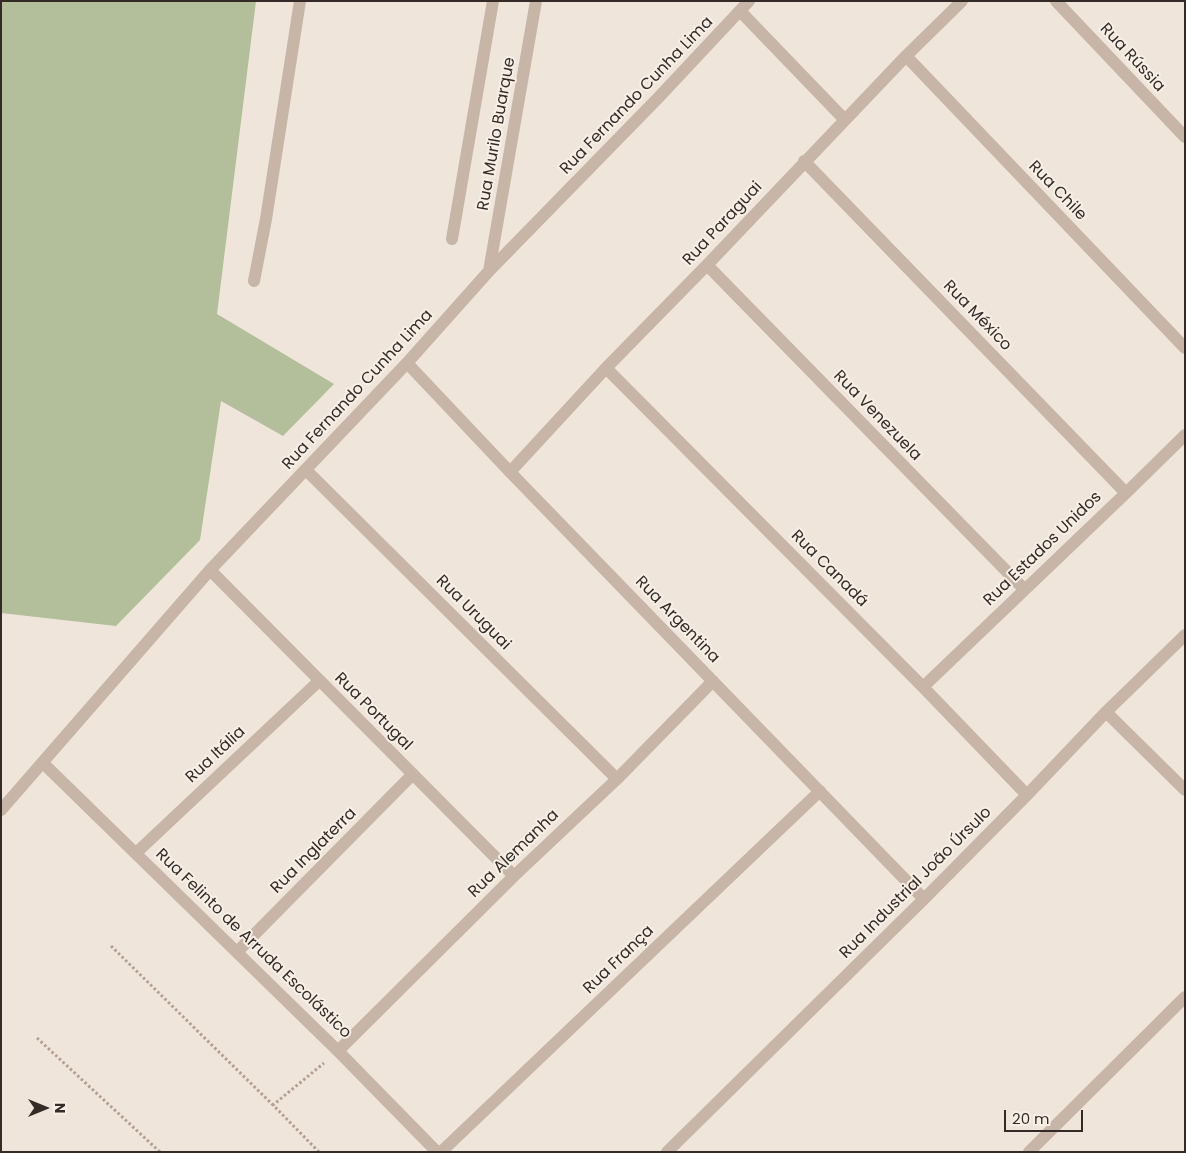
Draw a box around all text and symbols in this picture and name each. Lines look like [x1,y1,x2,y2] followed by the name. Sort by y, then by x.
[556,13,718,179] street label: Rua Fernando Cunha Lima
[1095,20,1169,96] street label: Rua Rússia
[474,56,520,212] street label: Rua Murilo Buarque
[1024,157,1090,225] street label: Rua Chile
[679,178,767,270] street label: Rua Paraguai
[939,277,1015,355] street label: Rua México
[279,306,437,474] street label: Rua Fernando Cunha Lima
[829,367,925,465] street label: Rua Venezuela
[980,488,1106,610] street label: Rua Estados Unidos
[787,527,871,611] street label: Rua Canadá
[432,572,514,654] street label: Rua Uruguai
[631,572,723,668] street label: Rua Argentina
[330,669,416,755] street label: Rua Portugal
[182,723,250,787] street label: Rua Itália
[836,803,996,963] street label: Rua Industrial João Úrsulo
[267,804,361,898] street label: Rua Inglaterra
[465,806,563,902] street label: Rua Alemanha
[151,845,355,1043] street label: Rua Felinto de Arruda Escolástico
[580,922,658,998] street label: Rua França
[20,1083,70,1133] north arrow
[1006,1100,1085,1132] scale bar
[50,1103,70,1113] text: N
[1012,1108,1050,1129] text: 20 m

